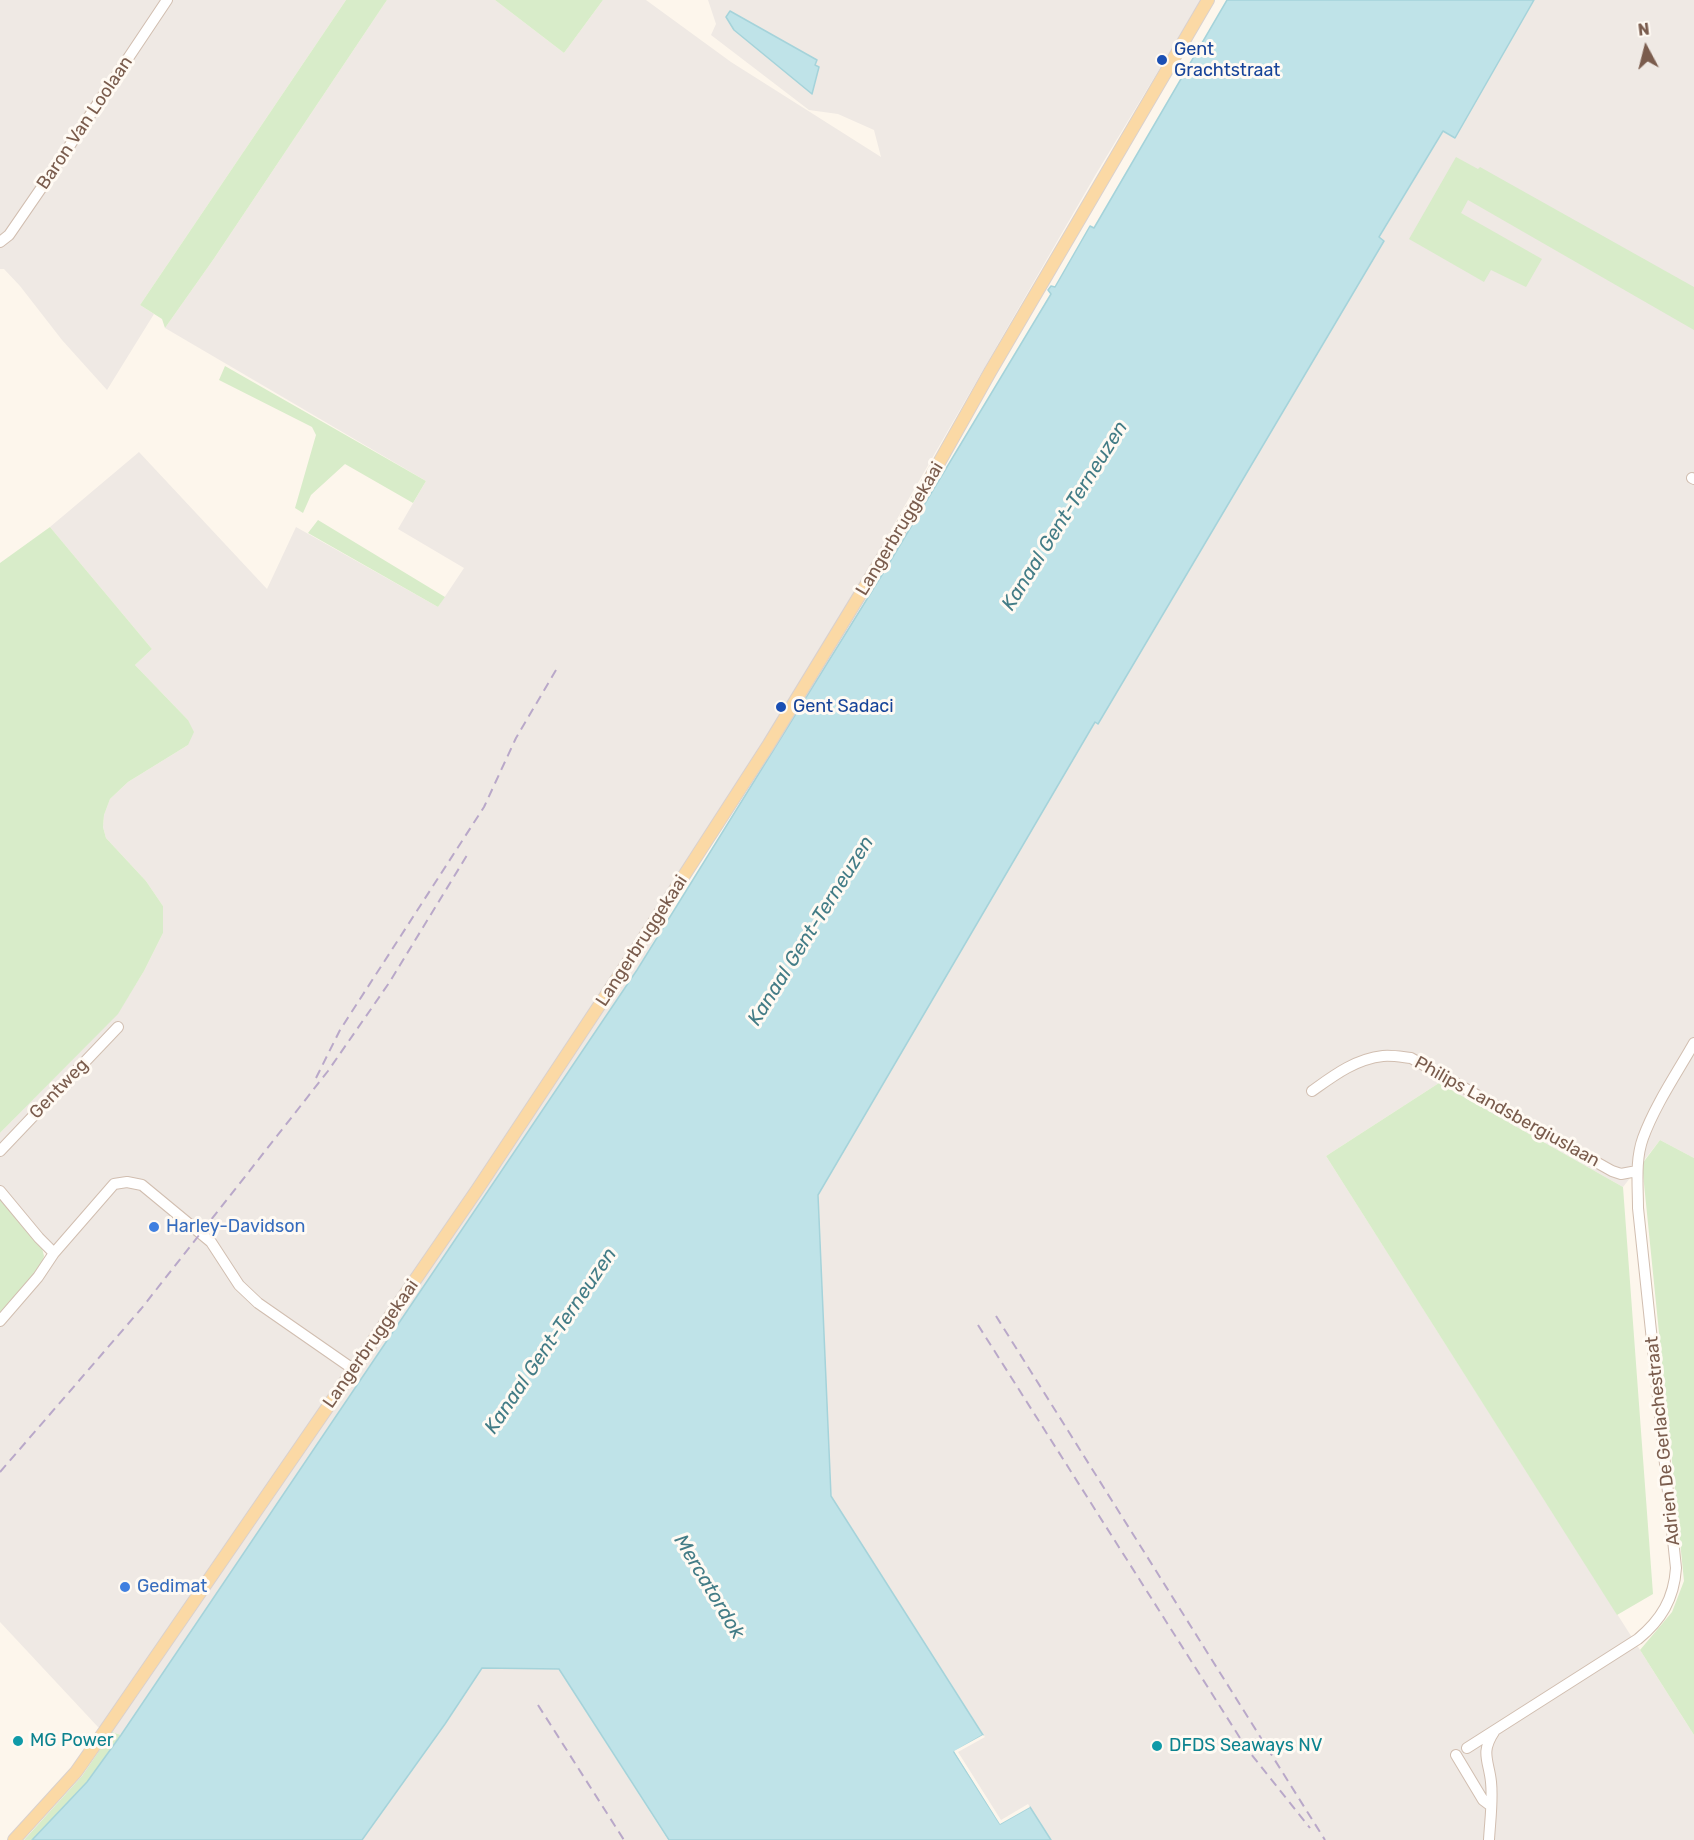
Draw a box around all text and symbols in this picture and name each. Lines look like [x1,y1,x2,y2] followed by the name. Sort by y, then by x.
[1616,18,1676,78] north arrow
[1637,20,1651,40] text: N
[1174,39,1280,82] place label: Gent Grachtstraat
[32,52,138,194] street label: Baron Van Loolaan
[1155,53,1169,67] marker: Gent Grachtstraat
[997,417,1133,615] water label: Kanaal Gent-Terneuzen
[852,458,948,600] street label: Langerbruggekaai
[793,696,894,718] place label: Gent Sadaci
[774,700,788,714] marker: Gent Sadaci
[743,832,879,1030] water label: Kanaal Gent-Terneuzen
[592,871,692,1011] street label: Langerbruggekaai
[1411,1052,1603,1172] street label: Philips Landsbergiuslaan
[25,1054,93,1124] street label: Gentweg
[166,1216,305,1238] place label: Harley-Davidson
[147,1220,161,1234] marker: Harley-Davidson
[480,1244,622,1438] water label: Kanaal Gent-Terneuzen
[319,1276,423,1412] street label: Langerbruggekaai
[1641,1335,1685,1547] street label: Adrien De Gerlachestraat
[668,1530,750,1644] water label: Mercatordok
[137,1576,207,1598] place label: Gedimat
[118,1580,132,1594] marker: Gedimat
[30,1730,114,1752] place label: MG Power
[11,1734,25,1748] marker: MG Power
[1169,1735,1323,1757] place label: DFDS Seaways NV
[1150,1739,1164,1753] marker: DFDS Seaways NV

